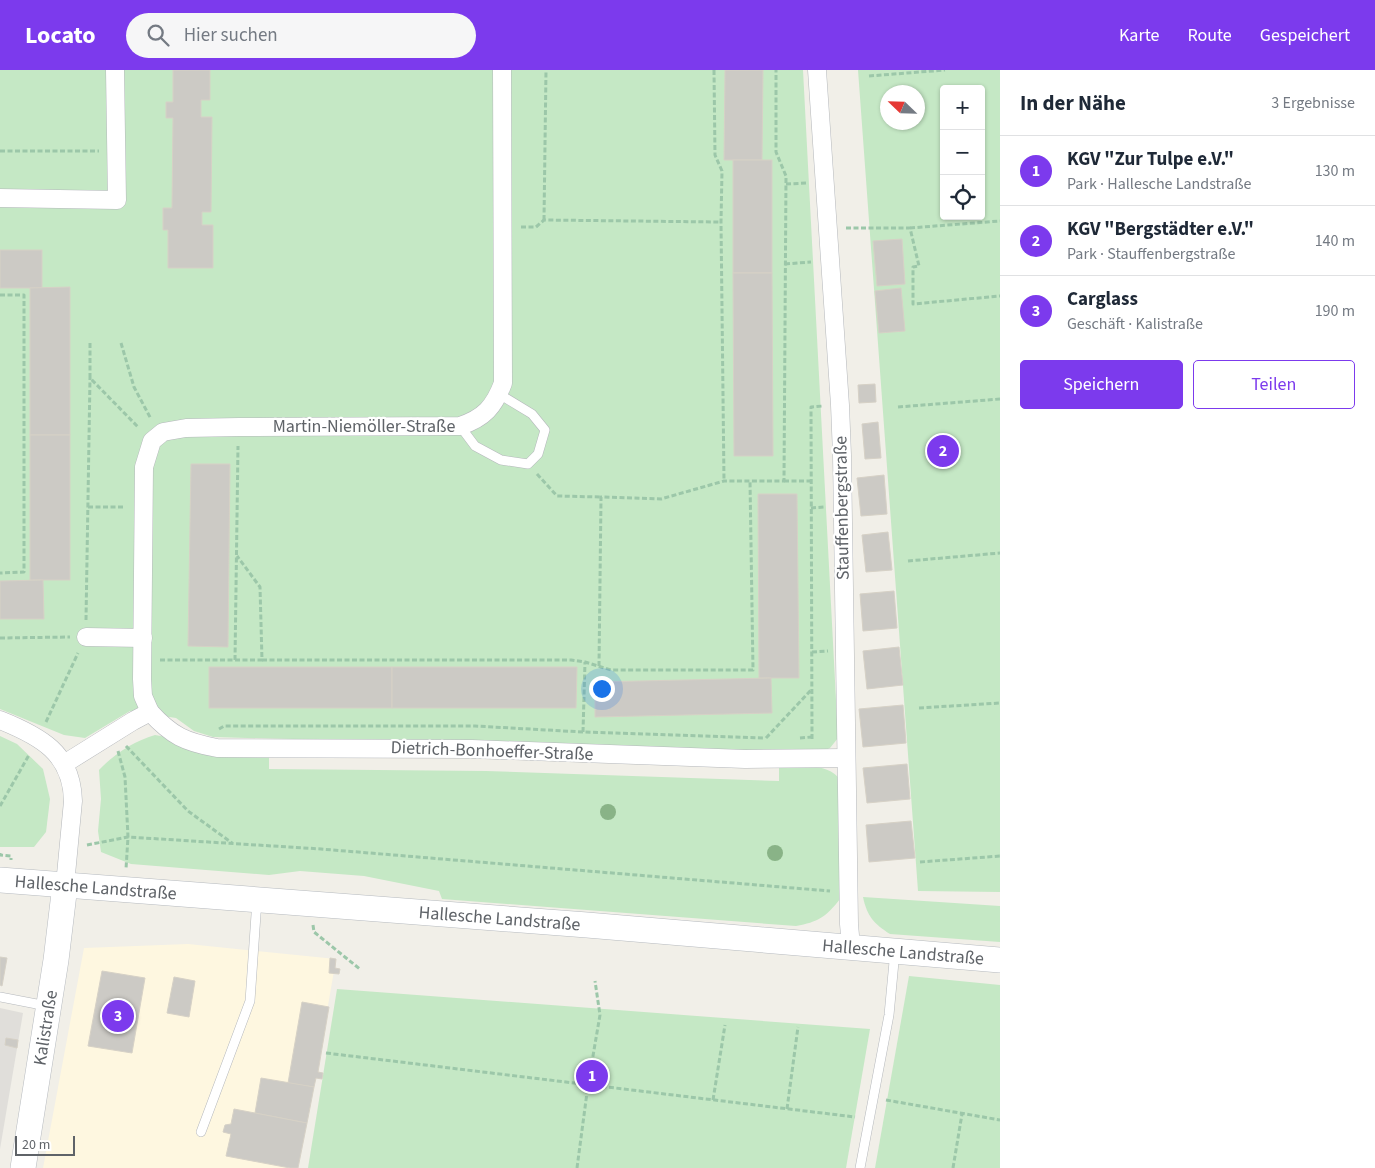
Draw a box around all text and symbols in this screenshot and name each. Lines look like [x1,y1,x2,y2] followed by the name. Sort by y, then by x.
[126,13,476,58] search box
[25,18,96,53] text: Locato
[144,21,172,49] icon: search
[184,22,278,49] text: Hier suchen
[1119,23,1159,48] text: Karte
[1187,23,1232,48] text: Route
[1260,23,1350,48] text: Gespeichert
[880,85,925,130] north arrow
[940,85,985,220] map controls
[940,85,985,130] button: +
[1020,88,1126,118] text: In der Nähe
[1271,92,1355,114] text: 3 Ergebnisse
[940,130,985,175] button: −
[1067,146,1234,173] text: KGV "Zur Tulpe e.V."
[1032,160,1040,182] text: 1
[1315,160,1355,182] text: 130 m
[1067,173,1251,195] text: Park · Hallesche Landstraße
[940,175,985,220] button: locate
[1067,216,1254,243] text: KGV "Bergstädter e.V."
[1032,230,1040,252] text: 2
[1315,230,1355,252] text: 140 m
[1067,243,1235,265] text: Park · Stauffenbergstraße
[1067,286,1138,313] text: Carglass
[1032,300,1040,322] text: 3
[1315,300,1355,322] text: 190 m
[1067,313,1203,335] text: Geschäft · Kalistraße
[1020,360,1183,409] button: Speichern
[1193,360,1355,409] button: Teilen
[273,414,455,439] street label: Martin-Niemöller-Straße
[927,432,959,470] pin: 2
[828,436,856,580] street label: Stauffenbergstraße
[589,676,615,702] your location
[390,735,594,767] street label: Dietrich-Bonhoeffer-Straße
[14,869,178,906] street label: Hallesche Landstraße
[418,900,581,937] street label: Hallesche Landstraße
[821,932,985,971] street label: Hallesche Landstraße
[27,988,64,1067] street label: Kalistraße
[102,997,134,1035] pin: 3
[576,1057,608,1095] pin: 1
[15,1133,75,1156] scale bar
[22,1135,50,1155] text: 20 m

